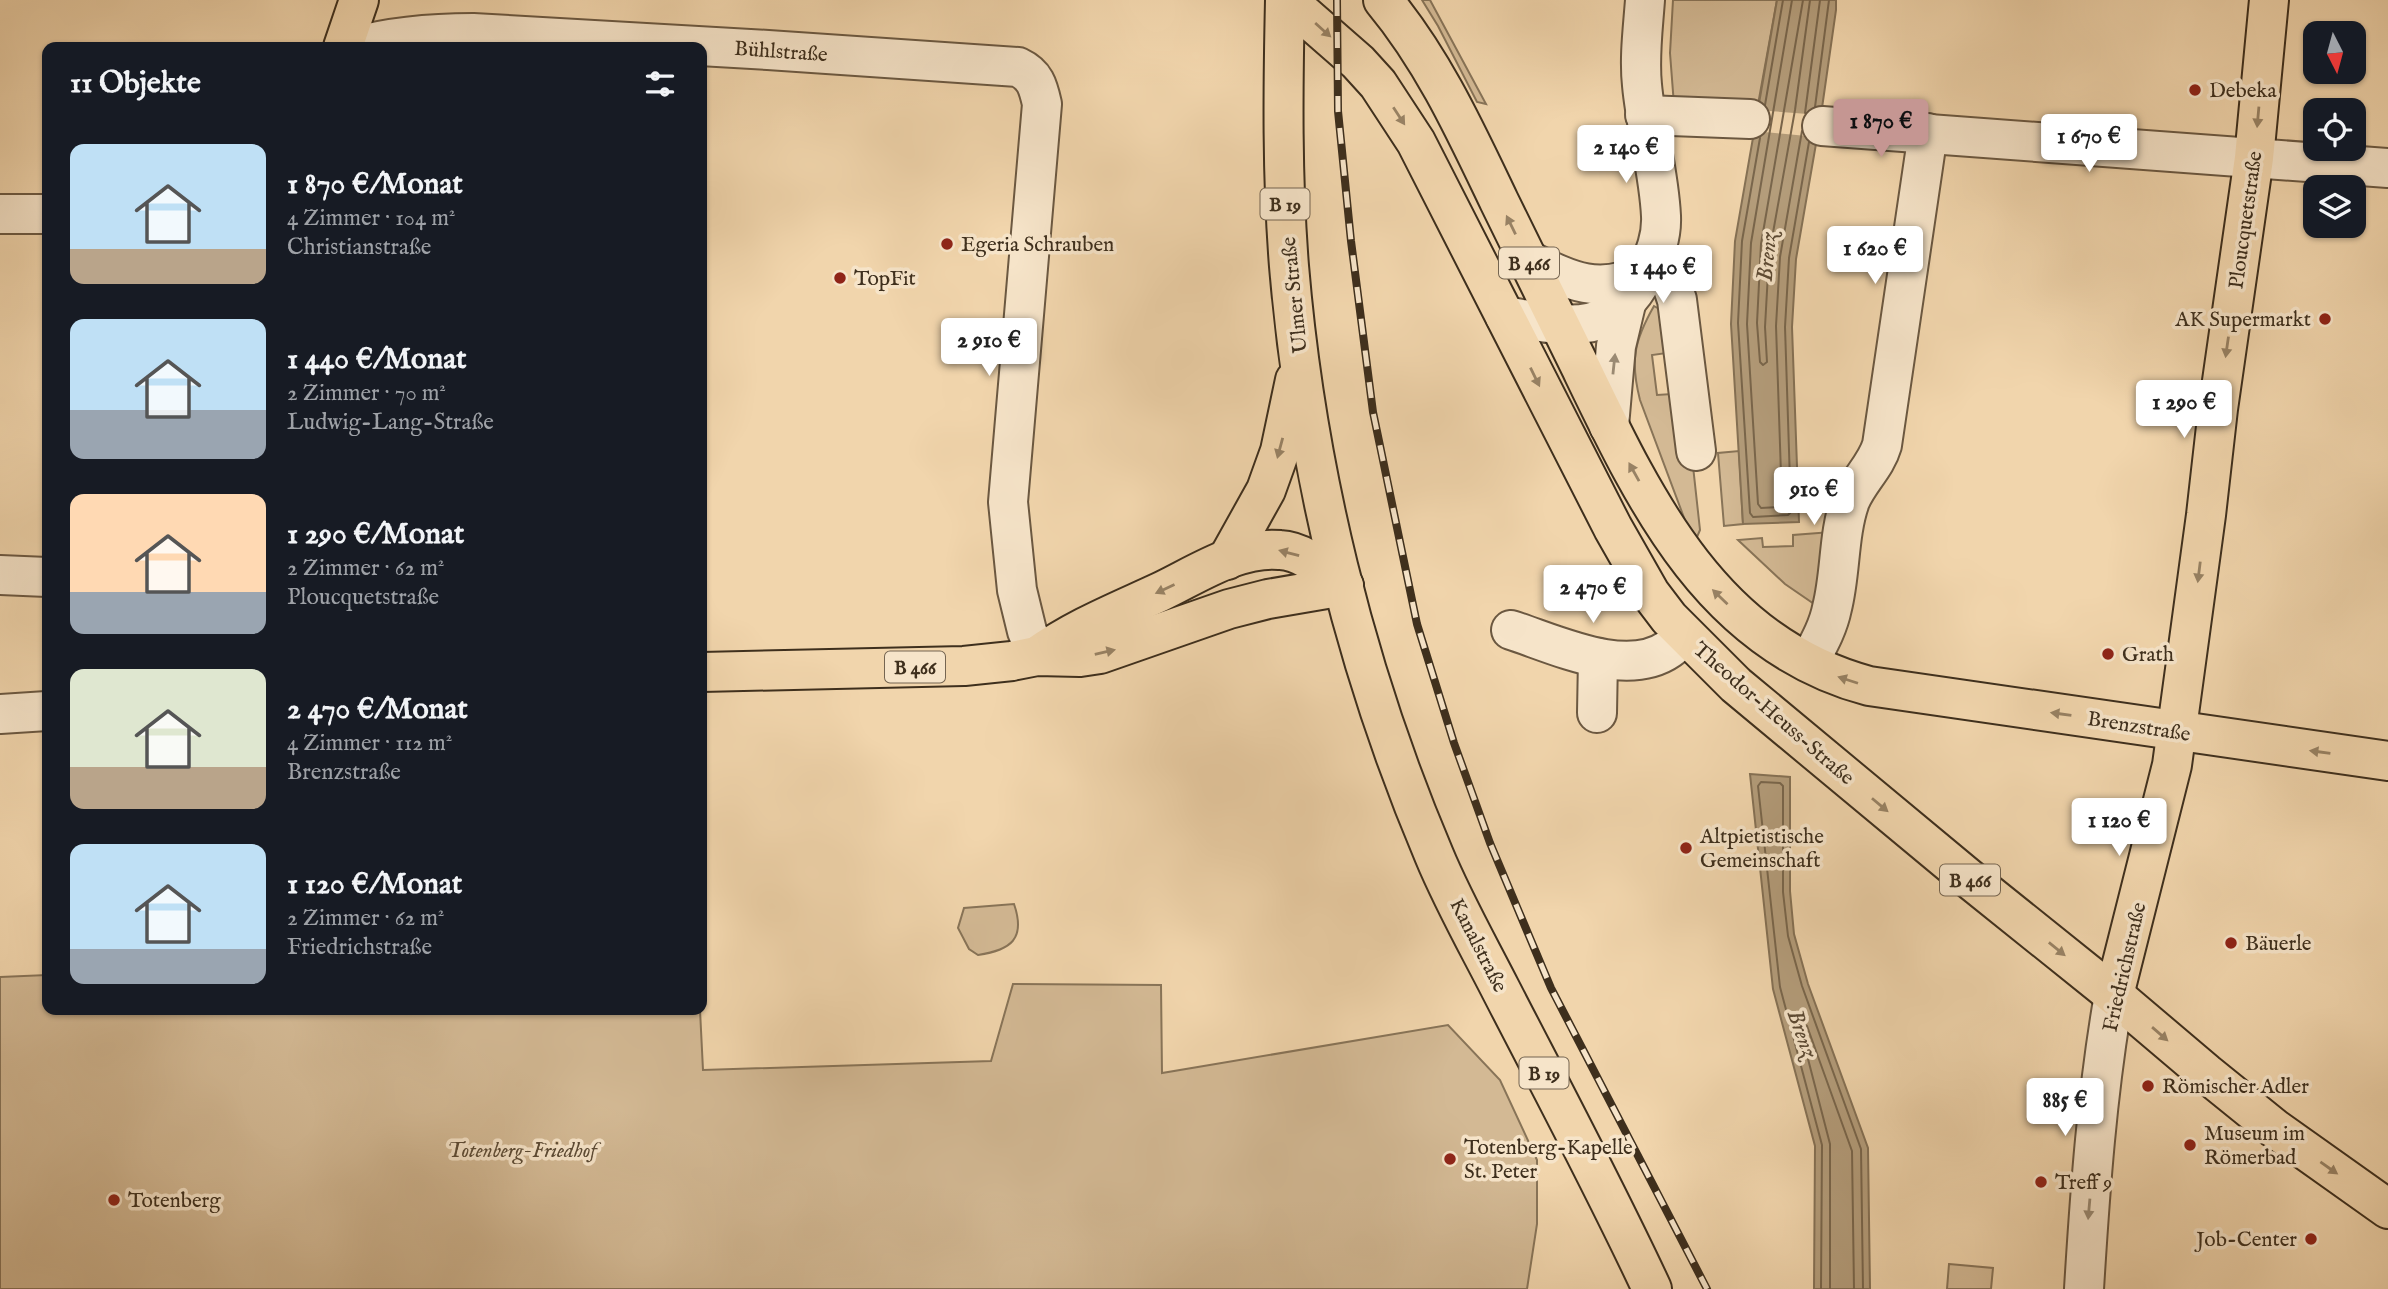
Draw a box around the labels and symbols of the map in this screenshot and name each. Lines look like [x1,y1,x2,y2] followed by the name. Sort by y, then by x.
[2303,21,2366,84] north arrow
[1314,22,1332,38] one-way arrow
[733,36,829,69] street label: Bühlstraße
[2209,78,2278,105] place label: Debeka
[2187,82,2203,98] marker: Debeka
[1816,100,1946,159] pin: 1 870 €
[1393,106,1406,126] one-way arrow
[2252,106,2263,128] one-way arrow
[2024,114,2154,174] pin: 1 670 €
[1561,125,1691,185] pin: 2 140 €
[2223,149,2270,291] street label: Ploucquetstraße
[1260,188,1310,220] road number: B 19
[1505,215,1516,235] one-way arrow
[1810,226,1940,286] pin: 1 620 €
[1751,229,1784,283] water label: Brenz
[961,232,1114,259] place label: Egeria Schrauben
[1276,235,1315,354] street label: Ulmer Straße
[939,236,955,252] marker: Egeria Schrauben
[1598,246,1728,305] pin: 1 440 €
[1499,247,1559,278] road number: B 466
[854,266,916,293] place label: TopFit
[832,270,848,286] marker: TopFit
[2174,307,2311,334] place label: AK Supermarkt
[2317,311,2333,327] marker: AK Supermarkt
[924,318,1054,378] pin: 2 910 €
[2221,336,2232,358] one-way arrow
[1609,353,1620,375] one-way arrow
[1530,367,1541,387] one-way arrow
[2119,380,2249,440] pin: 1 290 €
[1274,438,1284,459] one-way arrow
[1628,463,1640,482] one-way arrow
[1765,468,1863,527] pin: 910 €
[1278,547,1300,558] one-way arrow
[2193,562,2204,584] one-way arrow
[1528,566,1658,625] pin: 2 470 €
[1155,584,1175,595] one-way arrow
[1712,589,1728,605] one-way arrow
[1687,637,1860,792] street label: Theodor-Heuss-Straße
[2122,642,2174,669] place label: Grath
[1094,646,1116,657] one-way arrow
[2100,646,2116,662] marker: Grath
[885,652,945,682] road number: B 466
[1837,674,1858,685] one-way arrow
[2085,706,2193,749] street label: Brenzstraße
[2050,709,2072,720] one-way arrow
[2309,746,2331,757] one-way arrow
[1872,797,1889,812] one-way arrow
[2054,798,2184,858] pin: 1 120 €
[1699,824,1824,875] place label: Altpietistische Gemeinschaft
[1678,840,1694,856] marker: Altpietistische Gemeinschaft
[1940,864,2000,895] road number: B 466
[1442,894,1513,998] street label: Kanalstraße
[2097,899,2154,1035] street label: Friedrichstraße
[2245,931,2312,958] place label: Bäuerle
[2223,935,2239,951] marker: Bäuerle
[2048,941,2066,955] one-way arrow
[1780,1005,1824,1064] water label: Brenz
[2151,1026,2169,1042] one-way arrow
[1520,1058,1568,1088] road number: B 19
[2162,1074,2309,1101] place label: Römischer Adler
[2016,1078,2114,1138] pin: 885 €
[2140,1078,2156,1094] marker: Römischer Adler
[2204,1121,2305,1172] place label: Museum im Römerbad
[1464,1135,1633,1186] place label: Totenberg-Kapelle St. Peter
[2182,1137,2198,1153] marker: Museum im Römerbad
[447,1138,601,1165] park label: Totenberg-Friedhof
[1442,1151,1458,1167] marker: Totenberg-Kapelle St. Peter
[2320,1160,2338,1174] one-way arrow
[2055,1170,2112,1197] place label: Treff 9
[2033,1174,2049,1190] marker: Treff 9
[128,1188,221,1215] place label: Totenberg
[106,1192,122,1208] marker: Totenberg
[2083,1198,2094,1220] one-way arrow
[2194,1227,2297,1254] place label: Job-Center
[2303,1231,2319,1247] marker: Job-Center

